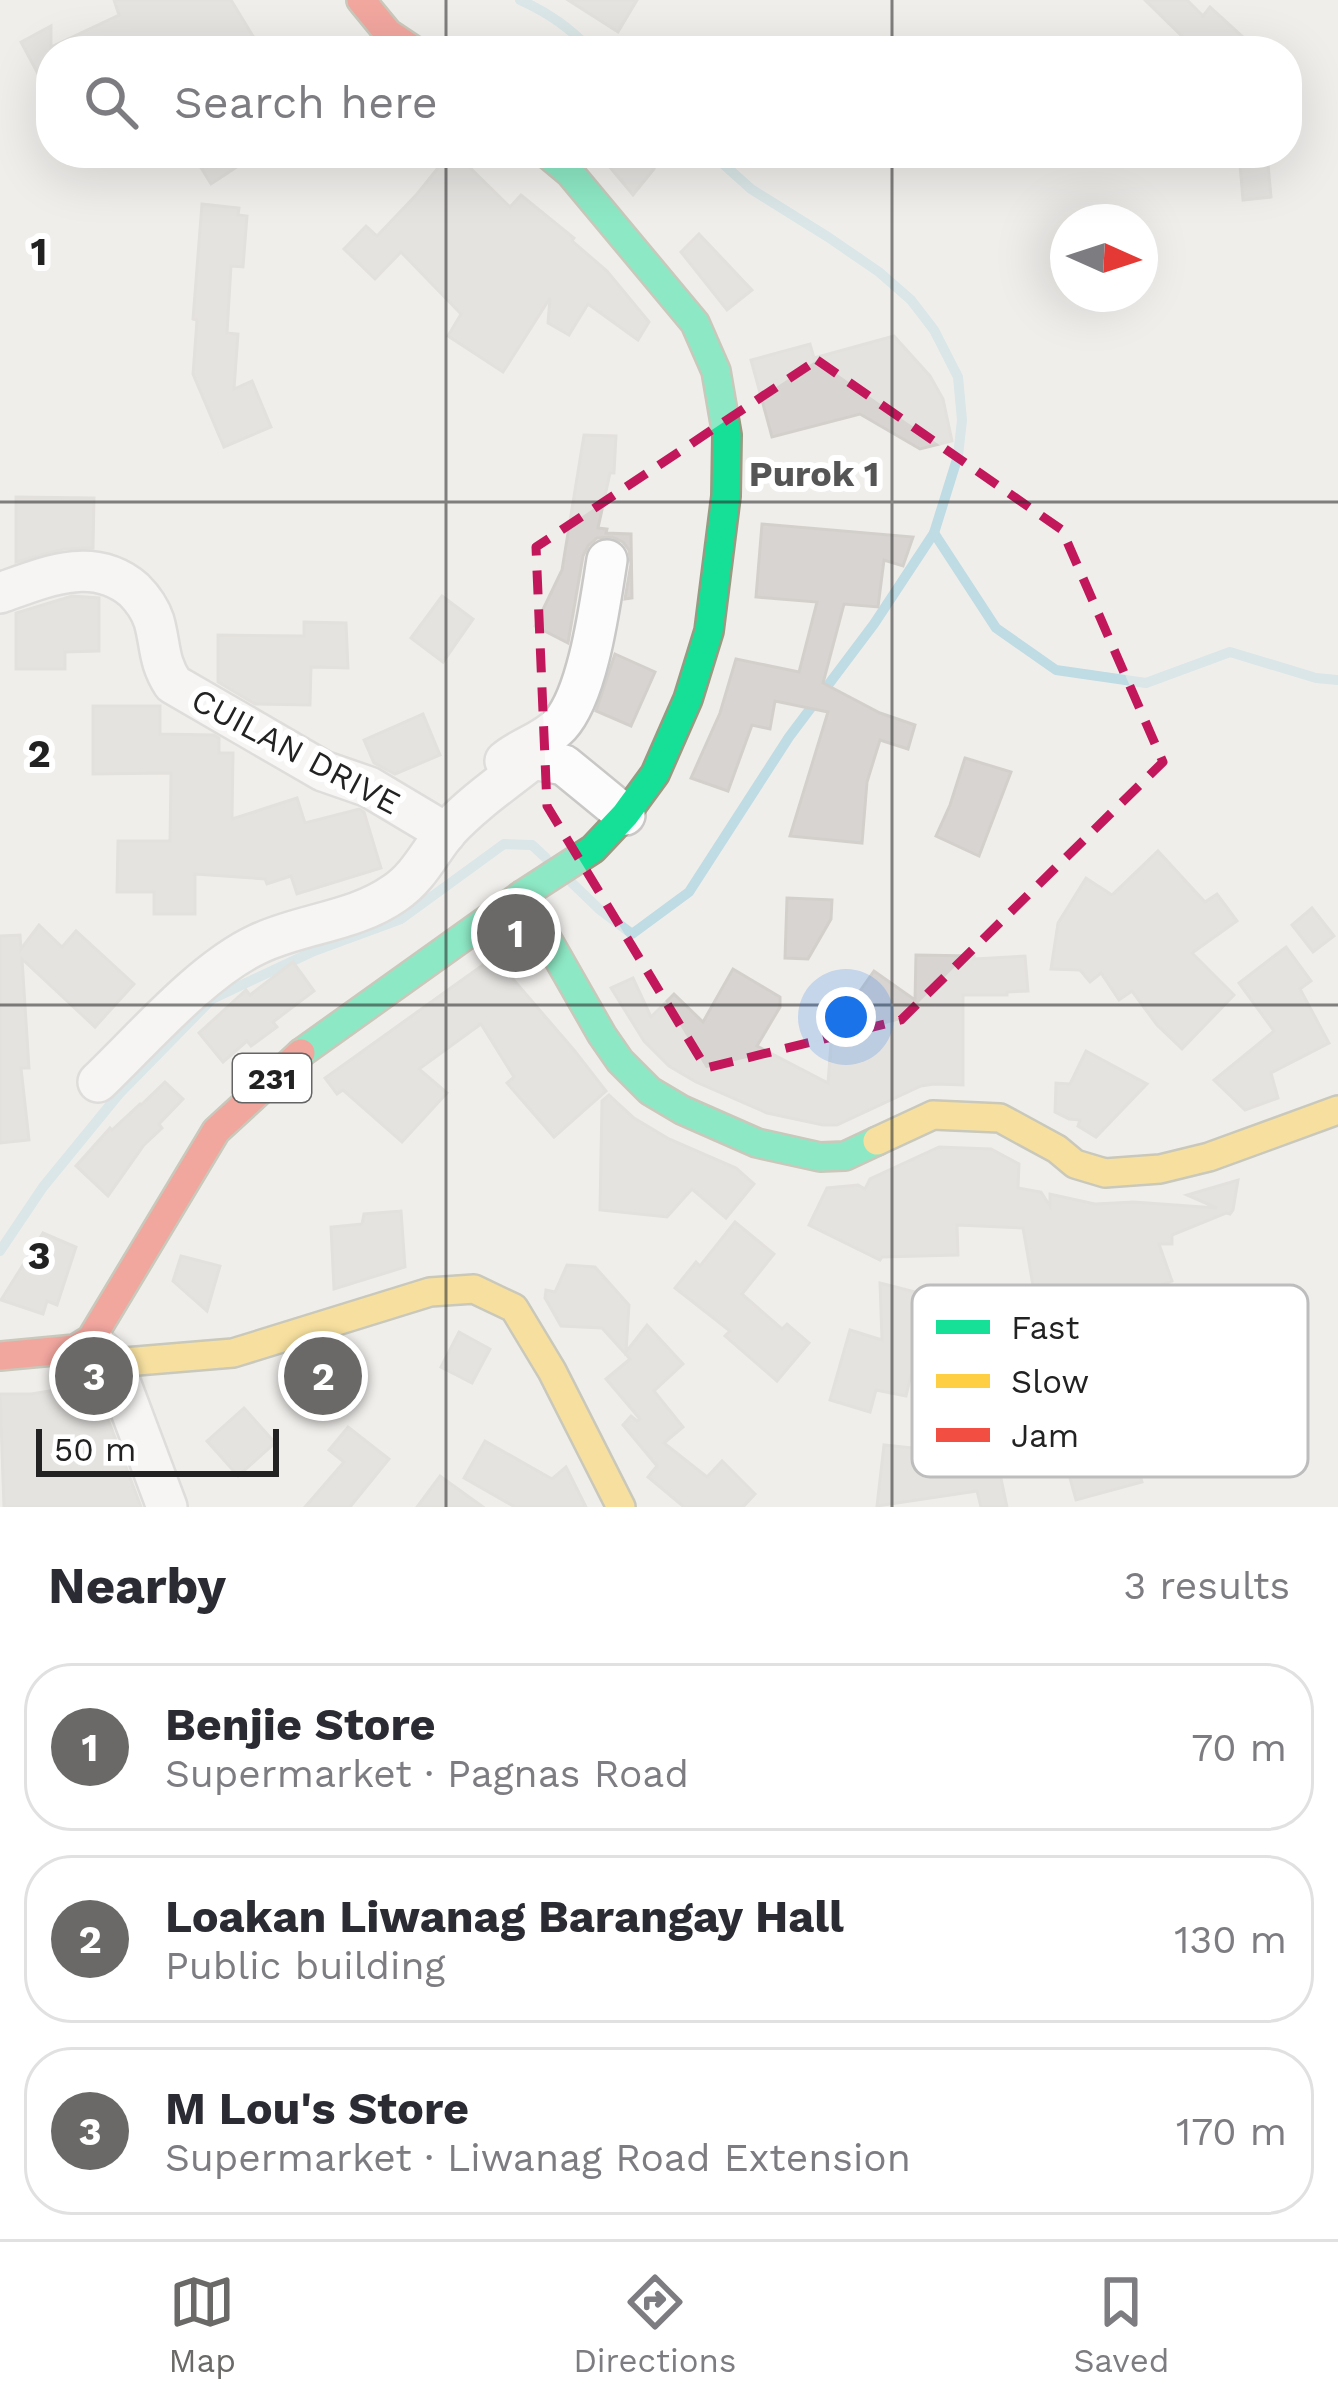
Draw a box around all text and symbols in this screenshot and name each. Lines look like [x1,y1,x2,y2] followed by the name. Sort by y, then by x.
[36,36,1302,168] search box
[78,69,144,135] icon: search
[174,76,438,129] text: Search here
[1050,204,1158,312] north arrow
[31,229,47,274] text: 1
[749,453,879,495] district label: Purok 1
[185,680,407,822] street label: CUILAN DRIVE
[27,731,51,776] text: 2
[477,888,555,978] pin: 1
[816,987,876,1047] your location
[233,1054,311,1102] road number: 231
[27,1233,51,1278] text: 3
[912,1285,1308,1477] legend
[1011,1308,1080,1347] text: Fast
[55,1331,133,1421] pin: 3
[284,1331,362,1421] pin: 2
[1011,1362,1089,1401] text: Slow
[1011,1416,1079,1455] text: Jam
[36,1423,279,1476] scale bar
[54,1430,136,1469] text: 50 m
[48,1556,226,1615] text: Nearby
[1124,1563,1290,1608] text: 3 results
[165,1698,436,1751] text: Benjie Store
[82,1725,98,1770] text: 1
[1191,1725,1287,1770] text: 70 m
[165,1751,689,1796] text: Supermarket · Pagnas Road
[165,1890,844,1943] text: Loakan Liwanag Barangay Hall
[78,1917,102,1962] text: 2
[1174,1917,1287,1962] text: 130 m
[165,1943,445,1988] text: Public building
[165,2082,469,2135] text: M Lou's Store
[78,2109,102,2154] text: 3
[1176,2109,1287,2154] text: 170 m
[165,2135,911,2180] text: Supermarket · Liwanag Road Extension
[169,2269,236,2380] tab: Map
[573,2269,736,2380] tab: Directions
[1074,2269,1169,2380] tab: Saved

